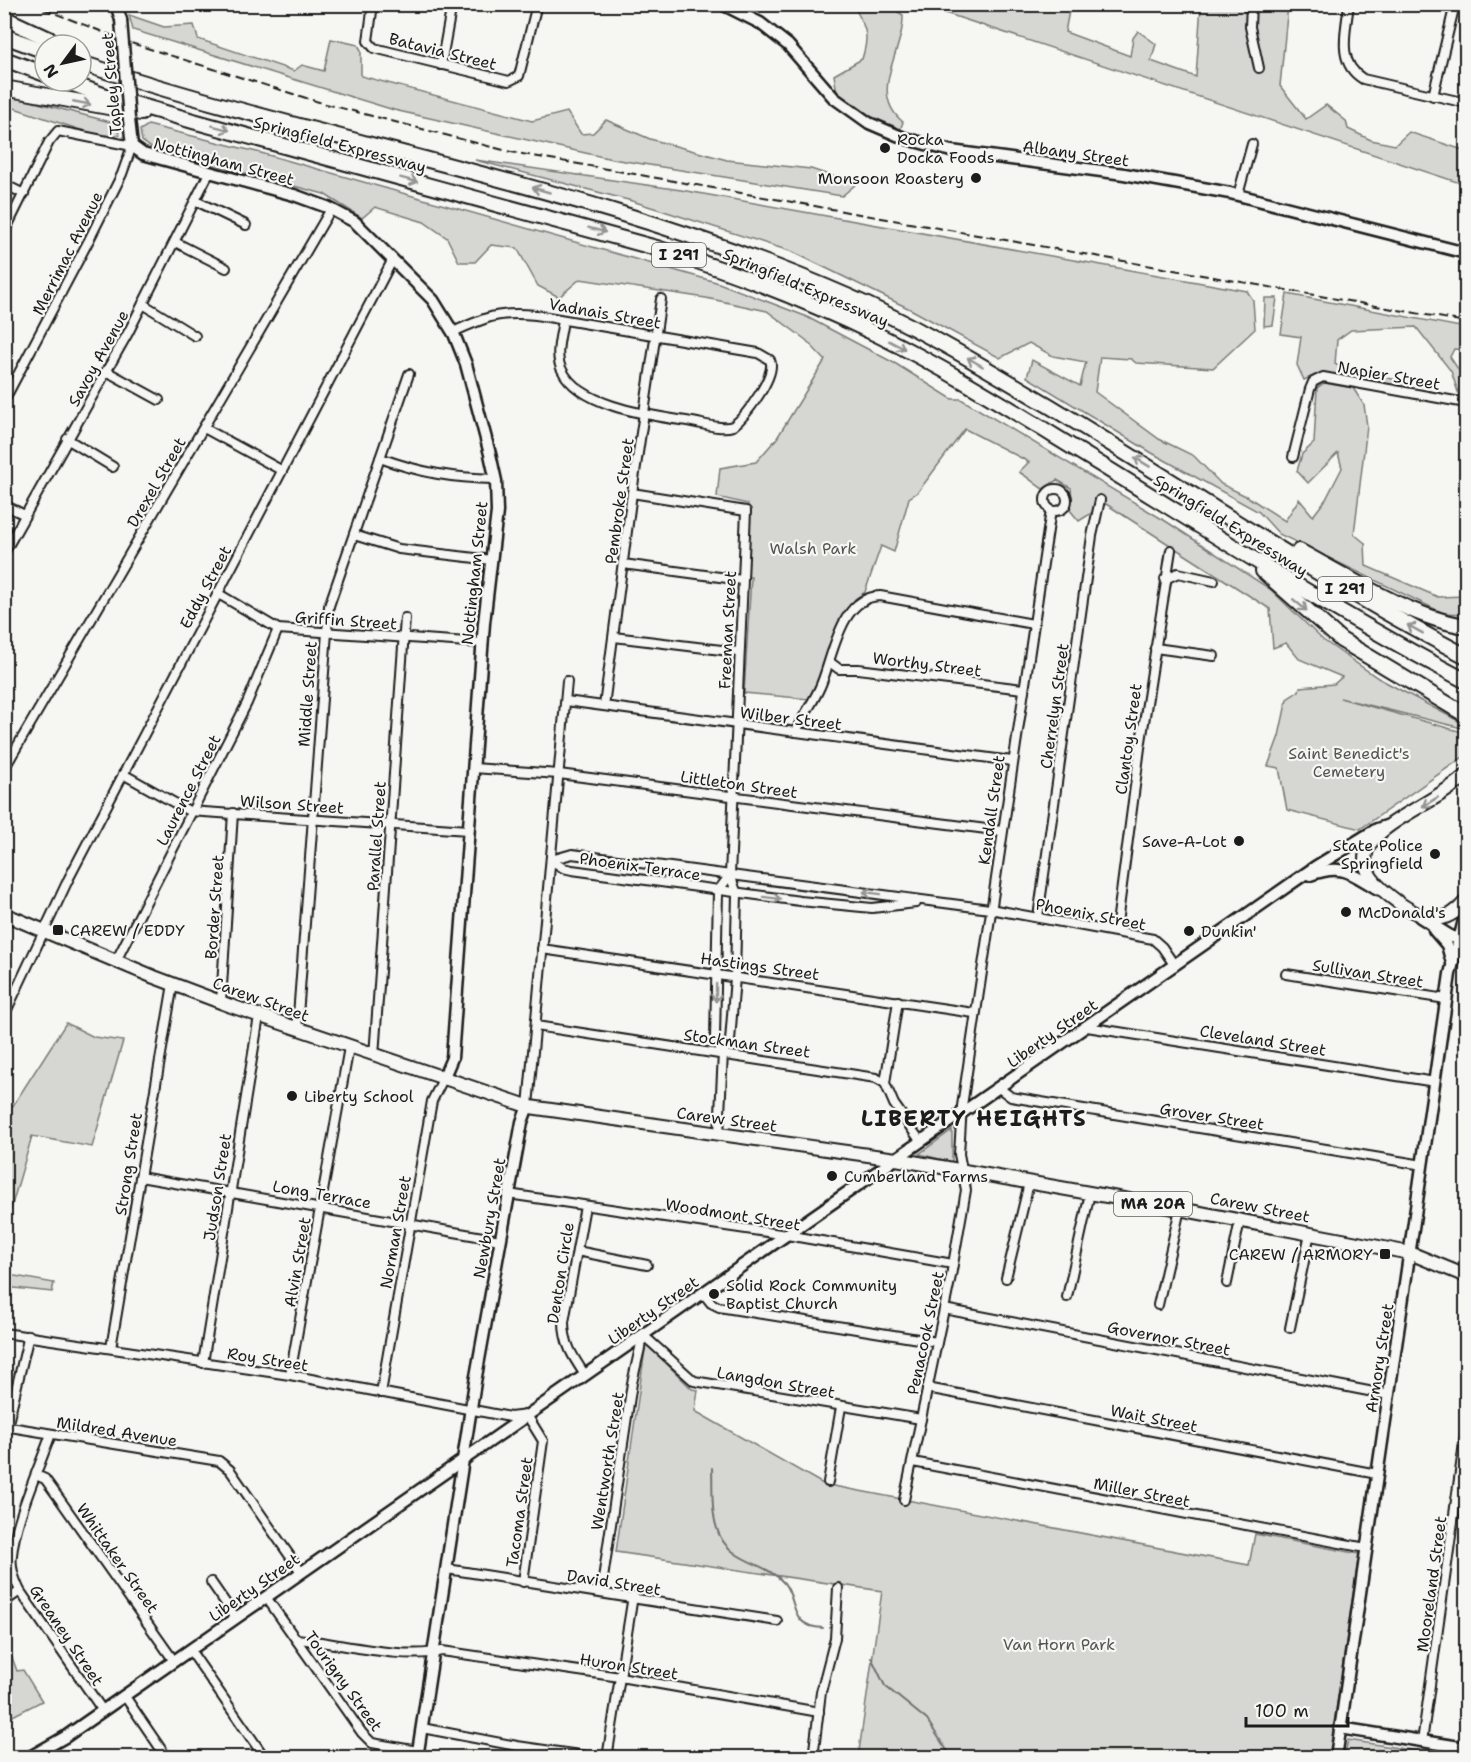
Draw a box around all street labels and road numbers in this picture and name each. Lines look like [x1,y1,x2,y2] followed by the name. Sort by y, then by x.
[387,28,499,75] street label: Batavia Street
[97,32,126,136] street label: Tapley Street
[251,111,429,178] street label: Springfield Expressway
[151,133,296,190] street label: Nottingham Street
[1021,136,1130,171] street label: Albany Street
[27,188,108,319] street label: Merrimac Avenue
[652,243,706,267] road number: I 291
[720,243,892,332] street label: Springfield Expressway
[547,293,663,334] street label: Vadnais Street
[63,306,134,410] street label: Savoy Avenue
[1336,356,1442,395] street label: Napier Street
[122,433,191,531] street label: Drexel Street
[600,437,639,565] street label: Pembroke Street
[1150,469,1312,582] street label: Springfield Expressway
[456,500,493,646] street label: Nottingham Street
[175,542,236,632] street label: Eddy Street
[714,570,741,690] street label: Freeman Street
[1318,577,1372,601] road number: I 291
[294,606,398,635] street label: Griffin Street
[293,640,322,748] street label: Middle Street
[1035,642,1074,770] street label: Cherrelyn Street
[871,647,983,682] street label: Worthy Street
[1110,682,1147,796] street label: Clantoy Street
[739,702,843,735] street label: Wilber Street
[151,731,226,849] street label: Laurence Street
[973,754,1010,866] street label: Kendall Street
[679,766,799,803] street label: Littleton Street
[362,780,391,892] street label: Parallel Street
[239,790,345,819] street label: Wilson Street
[578,848,702,885] street label: Phoenix Terrace
[200,854,229,960] street label: Border Street
[1034,893,1148,936] street label: Phoenix Street
[699,948,821,985] street label: Hastings Street
[1311,954,1425,993] street label: Sullivan Street
[210,972,312,1027] street label: Carew Street
[1003,994,1102,1072] street label: Liberty Street
[1198,1020,1328,1061] street label: Cleveland Street
[682,1024,812,1063] street label: Stockman Street
[1158,1098,1266,1135] street label: Grover Street
[675,1102,778,1137] street label: Carew Street
[110,1111,147,1217] street label: Strong Street
[199,1132,236,1242] street label: Judson Street
[469,1156,510,1280] street label: Newbury Street
[375,1174,416,1290] street label: Norman Street
[271,1175,373,1214] street label: Long Terrace
[1208,1188,1312,1227] street label: Carew Street
[1114,1192,1192,1216] road number: MA 20A
[664,1193,802,1236] street label: Woodmont Street
[279,1215,316,1309] street label: Alvin Street
[542,1221,579,1325] street label: Denton Circle
[902,1269,949,1397] street label: Penacook Street
[604,1271,703,1349] street label: Liberty Street
[1360,1302,1399,1414] street label: Armory Street
[1106,1316,1232,1361] street label: Governor Street
[226,1343,310,1376] street label: Roy Street
[715,1362,837,1403] street label: Langdon Street
[586,1390,629,1532] street label: Wentworth Street
[1108,1400,1199,1437] street label: Wait Street
[55,1412,179,1451] street label: Mildred Avenue
[501,1455,538,1569] street label: Tacoma Street
[1092,1473,1192,1512] street label: Miller Street
[72,1499,163,1617] street label: Whittaker Street
[1412,1515,1451,1653] street label: Mooreland Street
[205,1548,304,1626] street label: Liberty Street
[565,1565,663,1600] street label: David Street
[25,1581,108,1690] street label: Greaney Street
[300,1627,387,1736] street label: Tourigny Street
[578,1648,680,1685] street label: Huron Street

